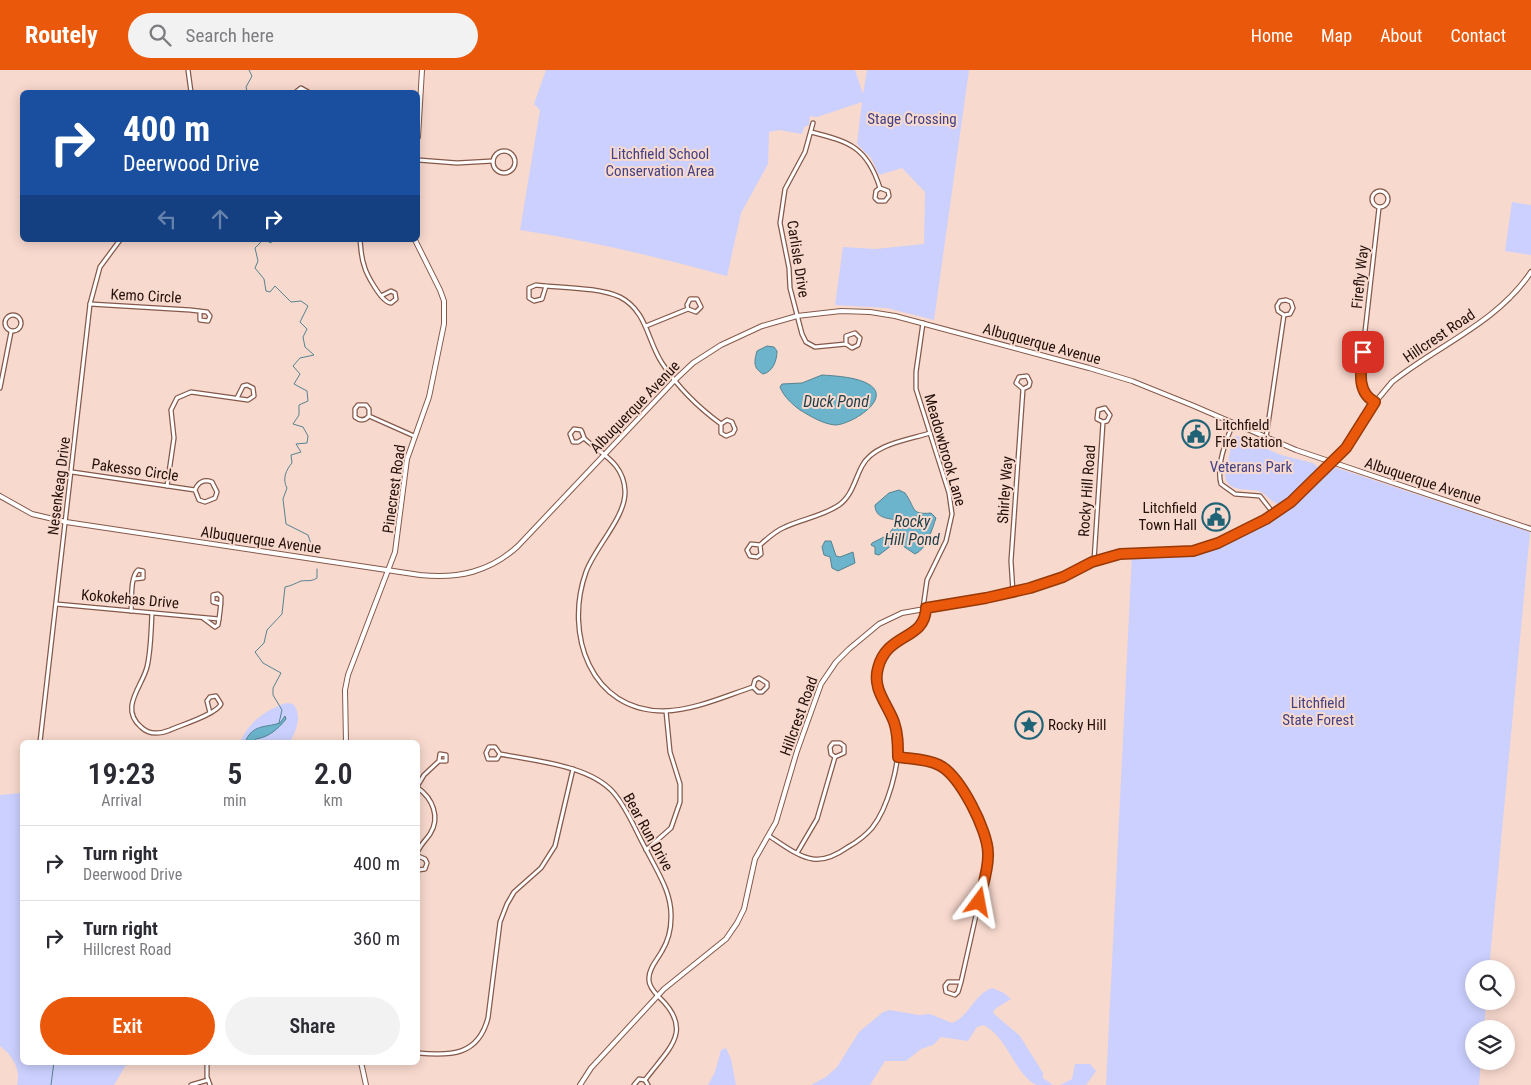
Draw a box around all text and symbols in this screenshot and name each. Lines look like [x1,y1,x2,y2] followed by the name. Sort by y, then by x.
[128,13,478,58] search box
[25,21,98,49] text: Routely
[146,21,174,49] icon: search
[186,24,274,47] text: Search here
[1251,25,1293,46] text: Home
[1321,25,1352,46] text: Map
[1380,25,1422,46] text: About
[1450,25,1506,46] text: Contact
[123,109,210,150] text: 400 m
[40,110,105,175] icon: right
[867,110,957,128] park label: Stage Crossing
[606,145,714,180] park label: Litchfield School Conservation Area
[123,151,259,176] text: Deerwood Drive
[153,205,181,233] icon: left
[206,205,234,233] icon: ahead
[259,205,287,233] icon: right
[783,219,813,299] street label: Carlisle Drive
[1348,244,1372,310] street label: Firefly Way
[110,285,182,307] street label: Kemo Circle
[1400,305,1478,367] street label: Hillcrest Road
[981,320,1103,368] street label: Albuquerque Avenue
[1342,331,1384,373] pin
[1349,338,1377,366] icon: arrive
[586,357,684,457] street label: Albuquerque Avenue
[803,392,869,411] water label: Duck Pond
[920,392,970,508] street label: Meadowbrook Lane
[1215,416,1283,451] place label: Litchfield Fire Station
[1181,419,1211,449] public building icon: Litchfield Fire Station
[44,436,74,536] street label: Nesenkeag Drive
[379,444,409,534] street label: Pinecrest Road
[1075,444,1099,538] street label: Rocky Hill Road
[1362,454,1484,508] street label: Albuquerque Avenue
[90,455,180,485] street label: Pakesso Circle
[994,456,1016,524] street label: Shirley Way
[1210,458,1292,476] park label: Veterans Park
[1139,499,1197,534] place label: Litchfield Town Hall
[1201,502,1231,532] public building icon: Litchfield Town Hall
[884,512,940,549] water label: Rocky Hill Pond
[200,523,322,557] street label: Albuquerque Avenue
[80,586,180,612] street label: Kokokehas Drive
[776,674,822,758] street label: Hillcrest Road
[1282,694,1354,729] park label: Litchfield State Forest
[1014,710,1044,740] place icon: Rocky Hill
[1048,716,1107,734] place label: Rocky Hill
[87,756,156,791] text: 19:23
[227,756,242,791] text: 5
[314,756,353,791] text: 2.0
[619,790,677,874] street label: Bear Run Drive
[101,791,142,810] text: Arrival
[223,791,247,810] text: min
[324,791,343,810] text: km
[83,842,158,865] text: Turn right
[40,849,68,877] icon: right
[353,852,400,875] text: 400 m
[83,865,182,884] text: Deerwood Drive
[952,875,1004,927] position arrow
[83,917,158,940] text: Turn right
[40,924,68,952] icon: right
[353,927,400,950] text: 360 m
[83,940,171,959] text: Hillcrest Road
[1465,960,1515,1070] map controls
[1465,960,1515,1010] button: search
[40,997,215,1055] button: Exit
[225,997,400,1055] button: Share
[1465,1020,1515,1070] button: layers

